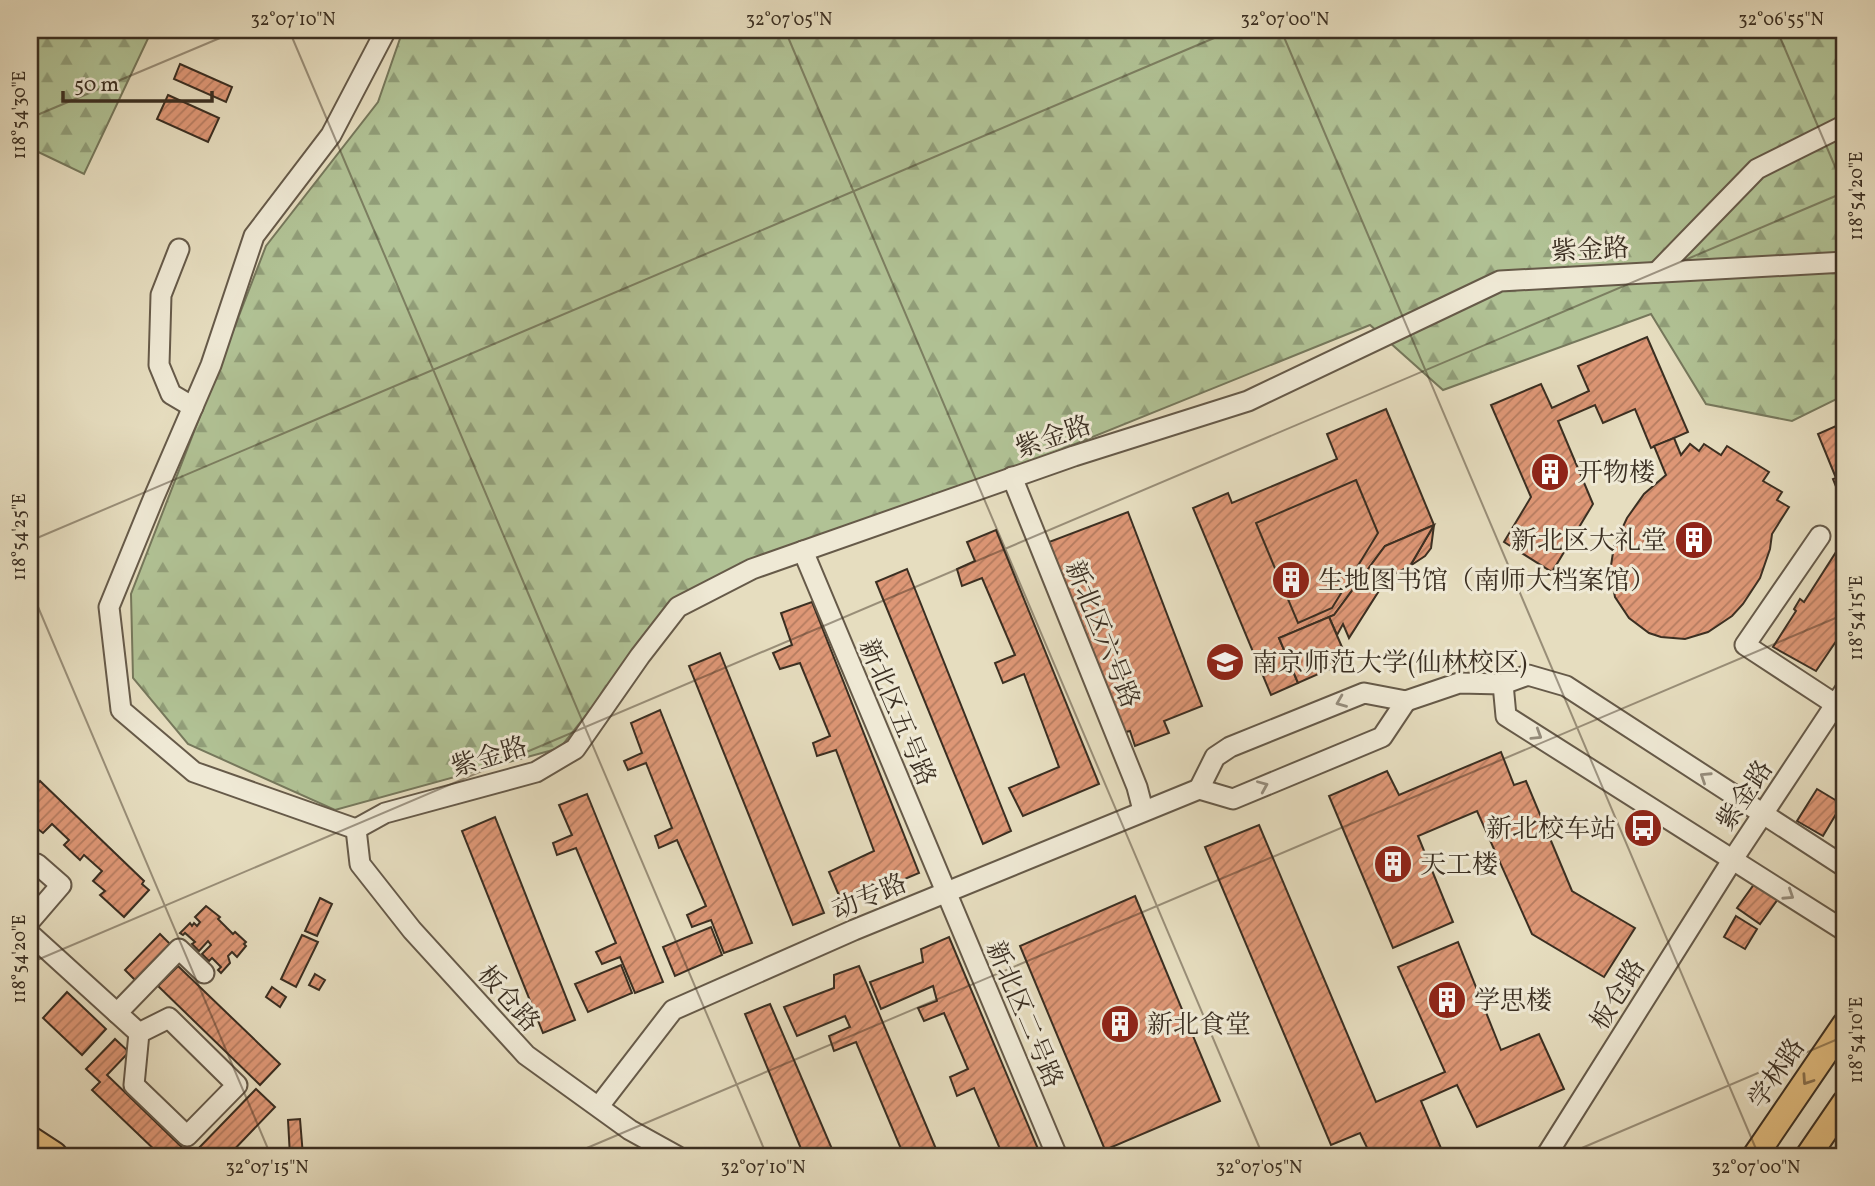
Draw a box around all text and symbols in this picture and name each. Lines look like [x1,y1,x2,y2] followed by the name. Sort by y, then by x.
[251,8,336,33] text: 32°07'10"N
[746,8,832,33] text: 32°07'05"N
[1241,8,1329,33] text: 32°07'00"N
[1738,8,1824,33] text: 32°06'55"N
[63,60,212,104] scale bar
[8,71,33,159] text: 118°54'30"E
[74,71,119,100] text: 50 m
[1845,151,1870,241] text: 118°54'20"E
[1550,231,1630,271] street label: 紫金路
[1011,408,1096,468] street label: 紫金路
[1529,451,1571,493] building icon: 开物楼
[1577,456,1655,492] place label: 开物楼
[8,493,33,581] text: 118°54'25"E
[1673,519,1715,561] building icon: 新北区大礼堂
[1511,524,1667,560] place label: 新北区大礼堂
[1055,556,1147,714] street label: 新北区六号路
[1270,559,1312,601] building icon: 生地图书馆（南师大档案馆）
[1318,564,1656,600] place label: 生地图书馆（南师大档案馆）
[1845,575,1870,660] text: 118°54'15"E
[849,634,943,792] street label: 新北区五号路
[1204,641,1246,683] school or university icon: 南京师范大学(仙林校区)
[1252,646,1527,682] place label: 南京师范大学(仙林校区)
[1336,694,1348,708] one-way arrow
[1529,727,1542,740] one-way arrow
[447,729,532,787] street label: 紫金路
[1709,754,1782,839] street label: 紫金路
[1700,772,1713,785] one-way arrow
[1256,780,1269,794] one-way arrow
[1622,807,1664,849] bus stop icon: 新北校车站
[1486,812,1616,848] place label: 新北校车站
[1372,843,1414,885] building icon: 天工楼
[1420,848,1498,884] place label: 天工楼
[827,866,913,930] street label: 动专路
[1781,887,1794,899] one-way arrow
[8,914,33,1004] text: 118°54'20"E
[976,936,1070,1094] street label: 新北区二号路
[1583,952,1655,1038] street label: 板仓路
[468,958,547,1040] street label: 板仓路
[1426,979,1468,1021] building icon: 学思楼
[1474,984,1552,1020] place label: 学思楼
[1845,996,1870,1083] text: 118°54'10"E
[1099,1003,1141,1045] building icon: 新北食堂
[1147,1008,1251,1044] place label: 新北食堂
[1741,1032,1814,1117] street label: 学林路
[1802,1073,1815,1086] one-way arrow
[225,1156,309,1181] text: 32°07'15"N
[721,1156,806,1181] text: 32°07'10"N
[1216,1156,1302,1181] text: 32°07'05"N
[1712,1156,1800,1181] text: 32°07'00"N

